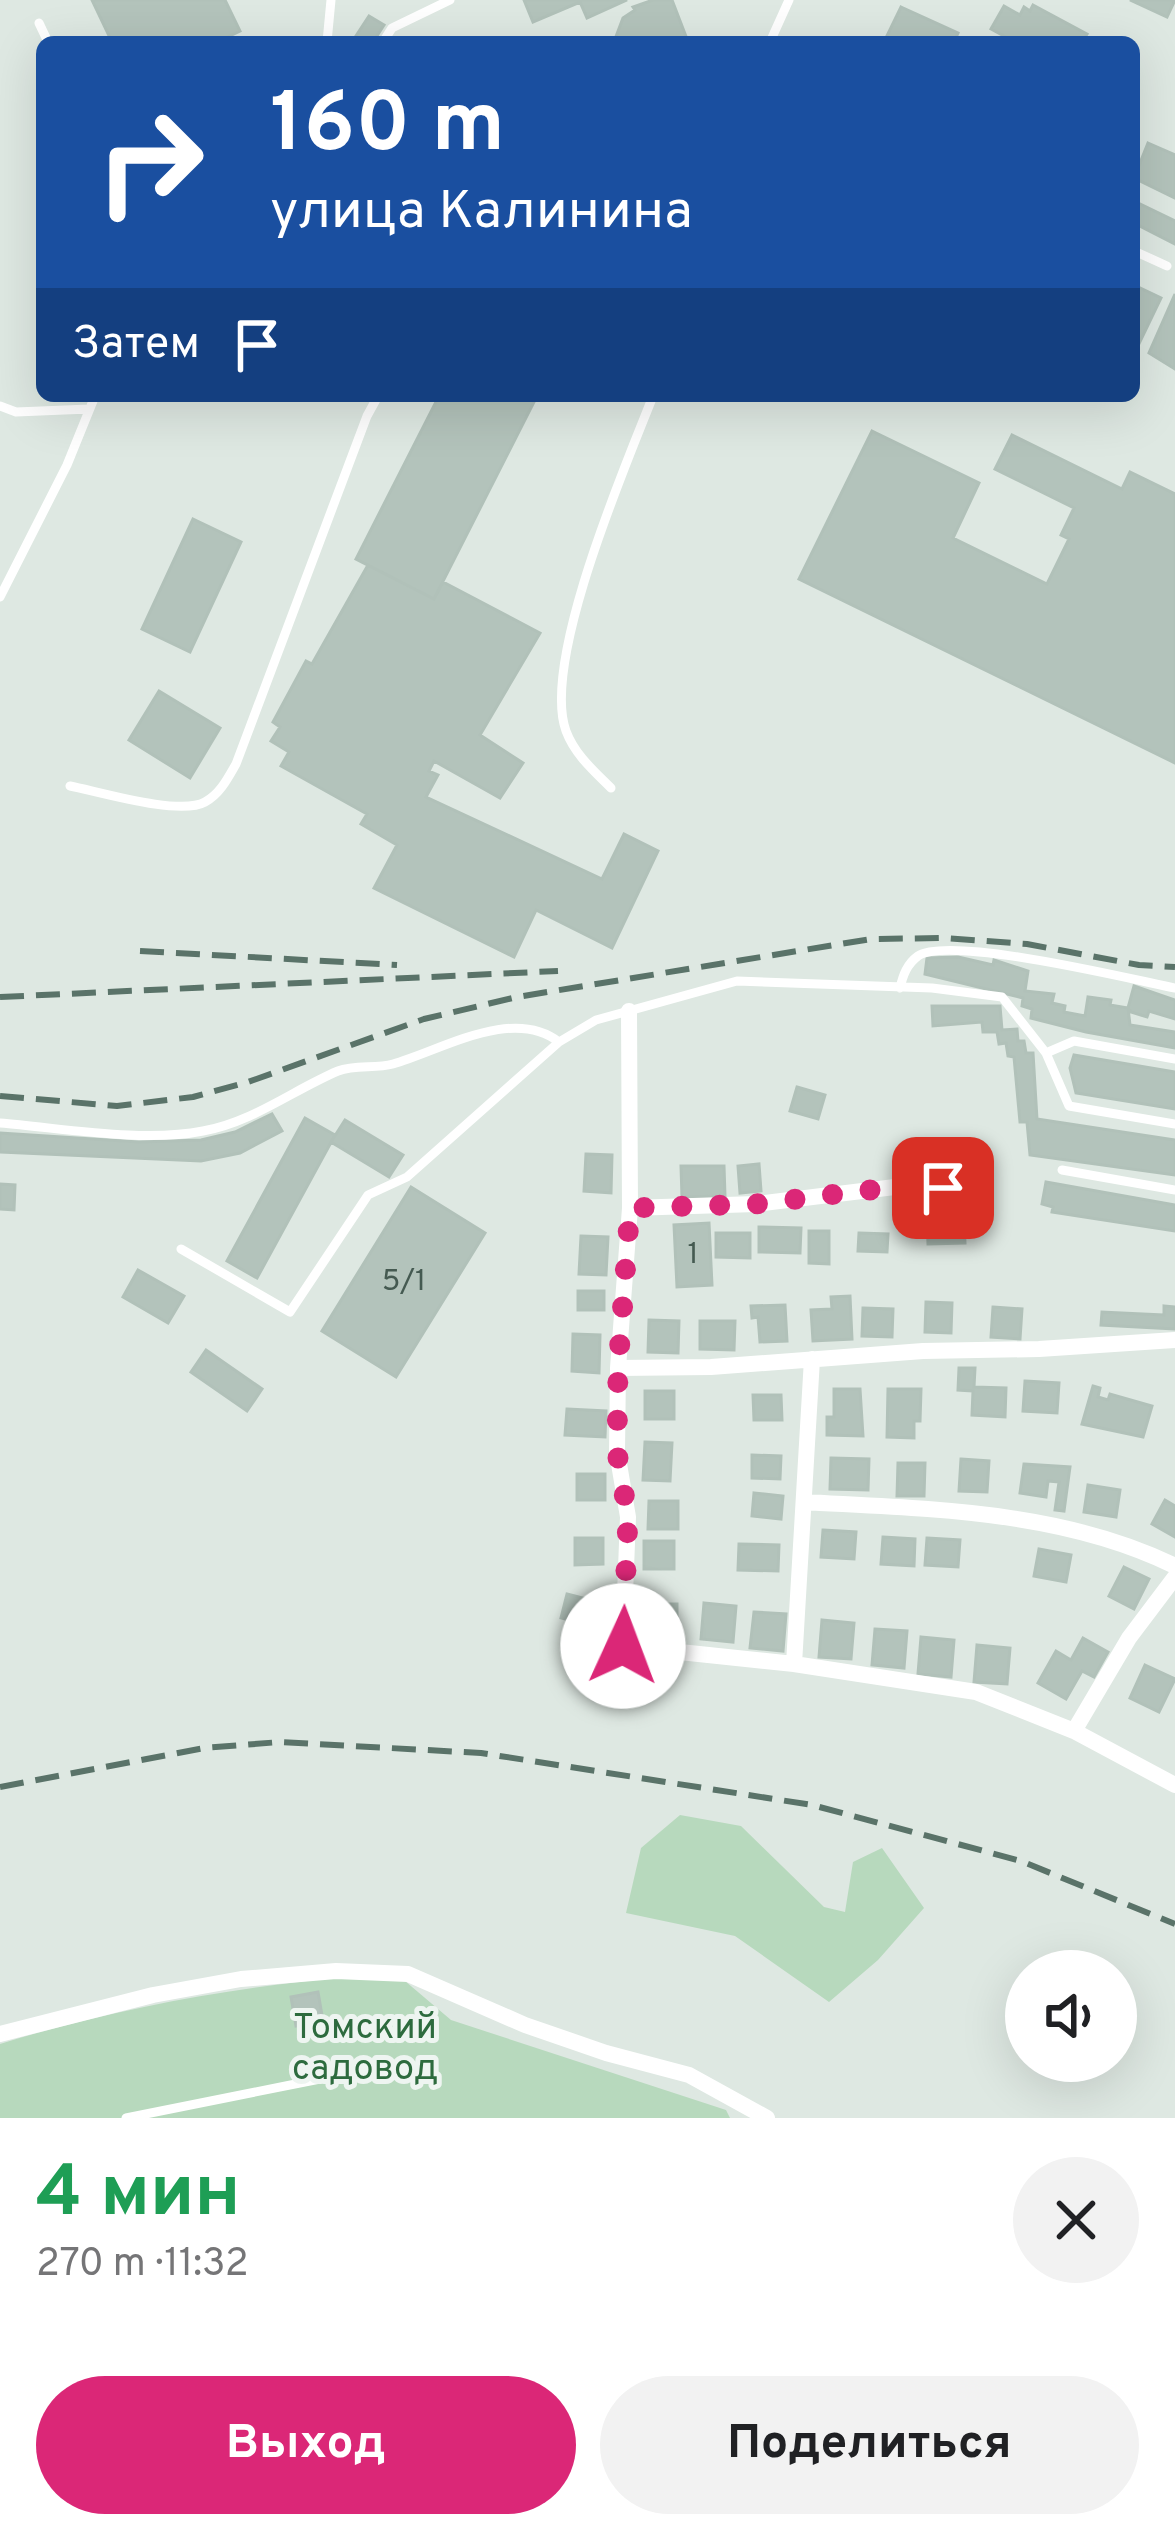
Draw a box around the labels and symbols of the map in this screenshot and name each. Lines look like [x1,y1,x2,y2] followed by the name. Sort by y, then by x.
[892,1137,994,1239] pin
[687,1237,699,1274] house number: 1
[382,1264,426,1301] house number: 5/1
[560,1583,686,1709] position arrow
[292,2006,438,2093] park label: Томский садовод

